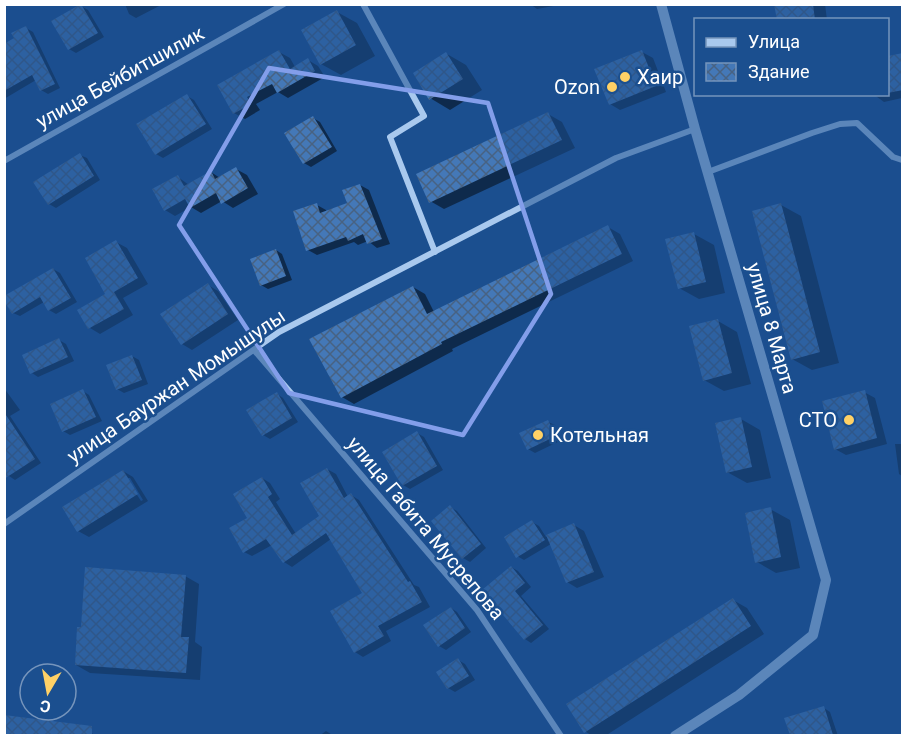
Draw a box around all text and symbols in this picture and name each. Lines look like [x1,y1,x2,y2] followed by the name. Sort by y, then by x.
[694,18,889,96] legend
[32,21,208,133] street label: улица Бейбитшилик
[748,31,800,52] text: Улица
[748,61,810,82] text: Здание
[637,65,683,89] place label: Хаир
[618,70,632,84] marker: Хаир
[554,75,600,99] place label: Ozon
[605,80,619,94] marker: Ozon
[742,260,802,396] street label: улица 8 Марта
[62,304,290,468] street label: улица Бауржан Момышулы
[799,408,837,432] place label: СТО
[842,413,856,427] marker: СТО
[550,423,649,447] place label: Котельная
[531,428,545,442] marker: Котельная
[342,431,510,625] street label: улица Габита Мусрепова
[18,662,78,722] north arrow
[39,696,52,717] text: С

